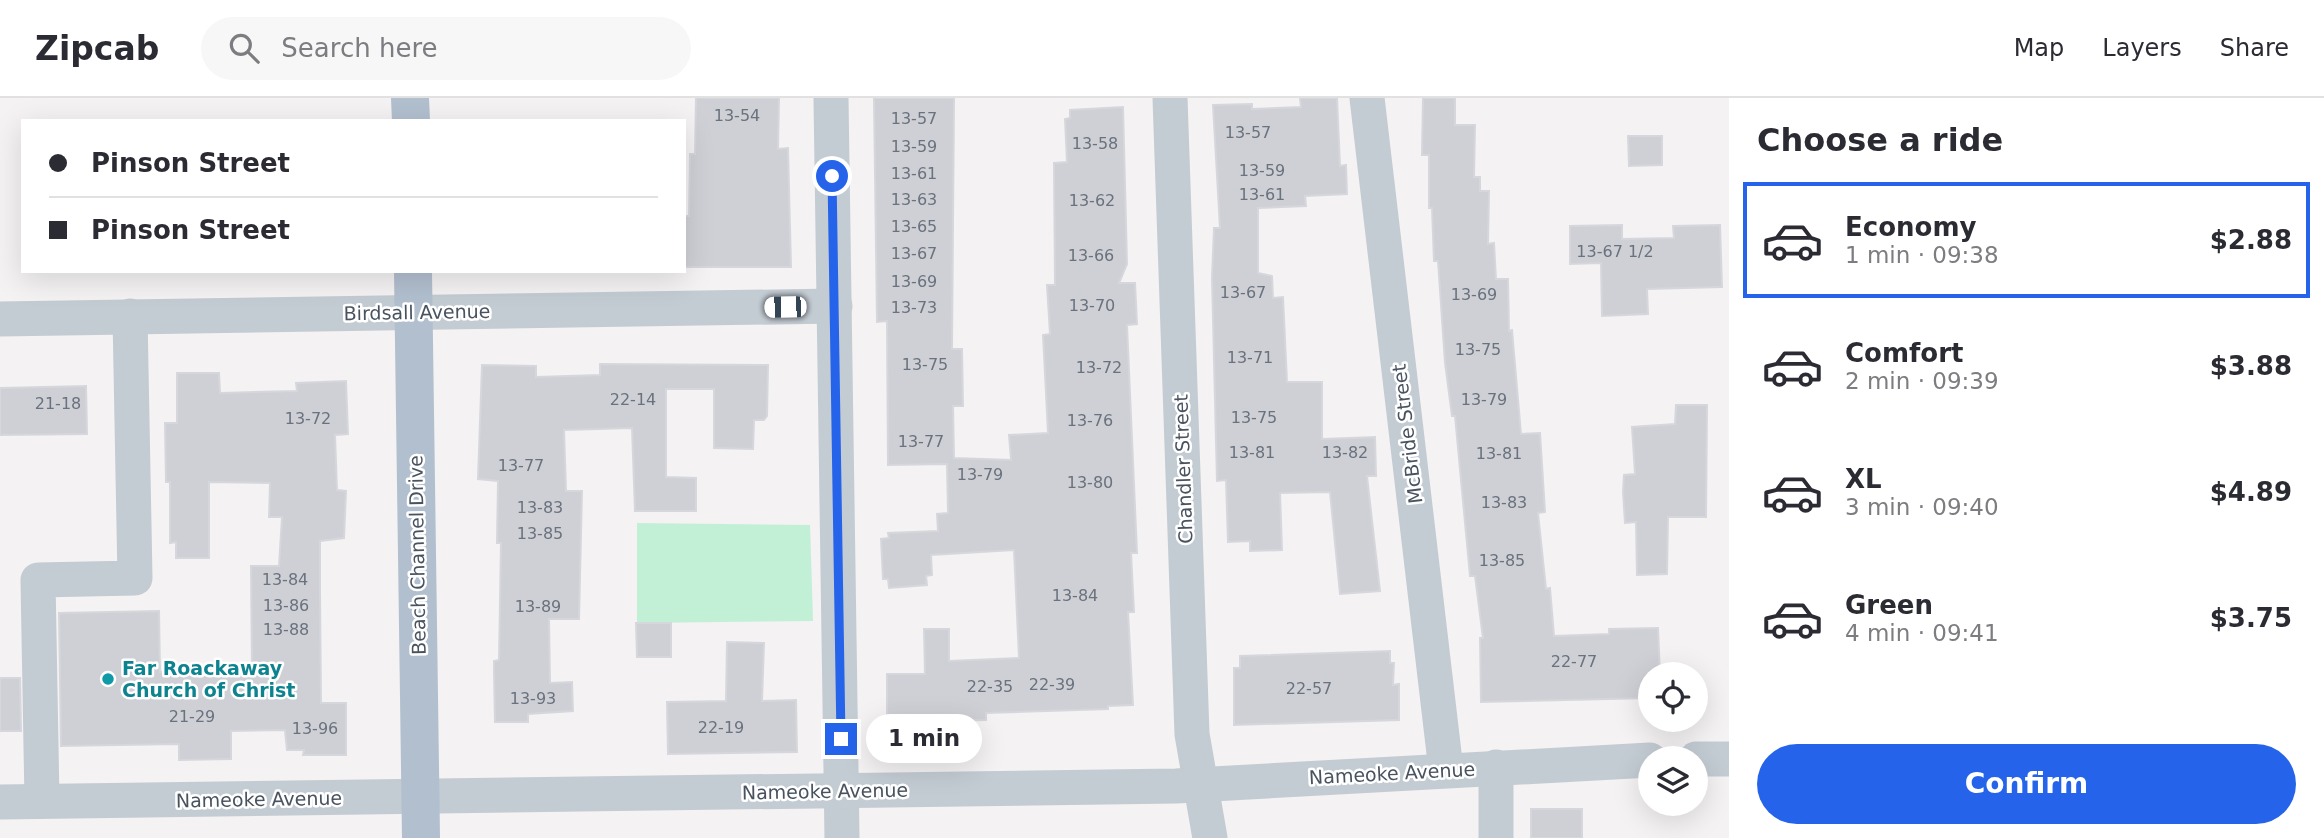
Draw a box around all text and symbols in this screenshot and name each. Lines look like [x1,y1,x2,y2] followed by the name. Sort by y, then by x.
[201,17,691,80] search box
[35,29,159,68] text: Zipcab
[225,29,263,67] icon: search
[281,33,438,63] text: Search here
[2014,34,2064,62] text: Map
[2102,34,2182,62] text: Layers
[2220,34,2289,62] text: Share
[714,106,760,125] house number: 13-54
[891,109,937,128] house number: 13-57
[1757,121,2003,159] text: Choose a ride
[1225,123,1271,142] house number: 13-57
[1072,134,1118,153] house number: 13-58
[891,137,937,156] house number: 13-59
[91,148,290,178] text: Pinson Street
[816,160,848,192] route start
[1239,161,1285,180] house number: 13-59
[891,164,937,183] house number: 13-61
[1239,185,1285,204] house number: 13-61
[891,190,937,209] house number: 13-63
[1069,191,1115,210] house number: 13-62
[1761,209,1824,272] icon: car
[1845,212,1976,242] text: Economy
[91,215,290,245] text: Pinson Street
[891,217,937,236] house number: 13-65
[2210,225,2292,255] text: $2.88
[1576,242,1654,261] house number: 13-67 1/2
[1845,242,1999,268] text: 1 min · 09:38
[891,244,937,263] house number: 13-67
[1068,246,1114,265] house number: 13-66
[891,272,937,291] house number: 13-69
[1220,283,1266,302] house number: 13-67
[1451,285,1497,304] house number: 13-69
[764,296,807,318] car
[1069,296,1115,315] house number: 13-70
[891,298,937,317] house number: 13-73
[344,300,490,324] street label: Birdsall Avenue
[1761,335,1824,398] icon: car
[1845,338,1963,368] text: Comfort
[1455,340,1501,359] house number: 13-75
[1227,348,1273,367] house number: 13-71
[2210,351,2292,381] text: $3.88
[902,355,948,374] house number: 13-75
[1076,358,1122,377] house number: 13-72
[1388,363,1426,505] street label: McBride Street
[1845,368,1999,394] text: 2 min · 09:39
[610,390,656,409] house number: 22-14
[1461,390,1507,409] house number: 13-79
[35,394,81,413] house number: 21-18
[1169,394,1197,544] street label: Chandler Street
[1231,408,1277,427] house number: 13-75
[285,409,331,428] house number: 13-72
[1067,411,1113,430] house number: 13-76
[898,432,944,451] house number: 13-77
[1229,443,1275,462] house number: 13-81
[1322,443,1368,462] house number: 13-82
[1476,444,1522,463] house number: 13-81
[404,455,430,655] street label: Beach Channel Drive
[498,456,544,475] house number: 13-77
[1761,461,1824,524] icon: car
[1845,464,1882,494] text: XL
[957,465,1003,484] house number: 13-79
[1067,473,1113,492] house number: 13-80
[2210,477,2292,507] text: $4.89
[1481,493,1527,512] house number: 13-83
[1845,494,1999,520] text: 3 min · 09:40
[517,498,563,517] house number: 13-83
[517,524,563,543] house number: 13-85
[1479,551,1525,570] house number: 13-85
[262,570,308,589] house number: 13-84
[1052,586,1098,605] house number: 13-84
[1761,587,1824,650] icon: car
[1845,590,1933,620] text: Green
[263,596,309,615] house number: 13-86
[515,597,561,616] house number: 13-89
[2210,603,2292,633] text: $3.75
[263,620,309,639] house number: 13-88
[1845,620,1999,646] text: 4 min · 09:41
[1551,652,1597,671] house number: 22-77
[122,657,295,701] place label: Far Roackaway Church of Christ
[1638,662,1708,816] map controls
[1638,662,1708,732] button: locate
[100,671,116,687] marker: Far Roackaway Church of Christ
[1029,675,1075,694] house number: 22-39
[967,677,1013,696] house number: 22-35
[1286,679,1332,698] house number: 22-57
[510,689,556,708] house number: 13-93
[169,707,215,726] house number: 21-29
[866,714,981,764] callout: 1 min
[698,718,744,737] house number: 22-19
[292,719,338,738] house number: 13-96
[825,723,857,755] route end
[888,725,960,751] text: 1 min
[1757,744,2296,824] button: Confirm
[1638,746,1708,816] button: layers
[1308,758,1476,788] street label: Nameoke Avenue
[742,779,908,803] street label: Nameoke Avenue
[176,787,342,811] street label: Nameoke Avenue

